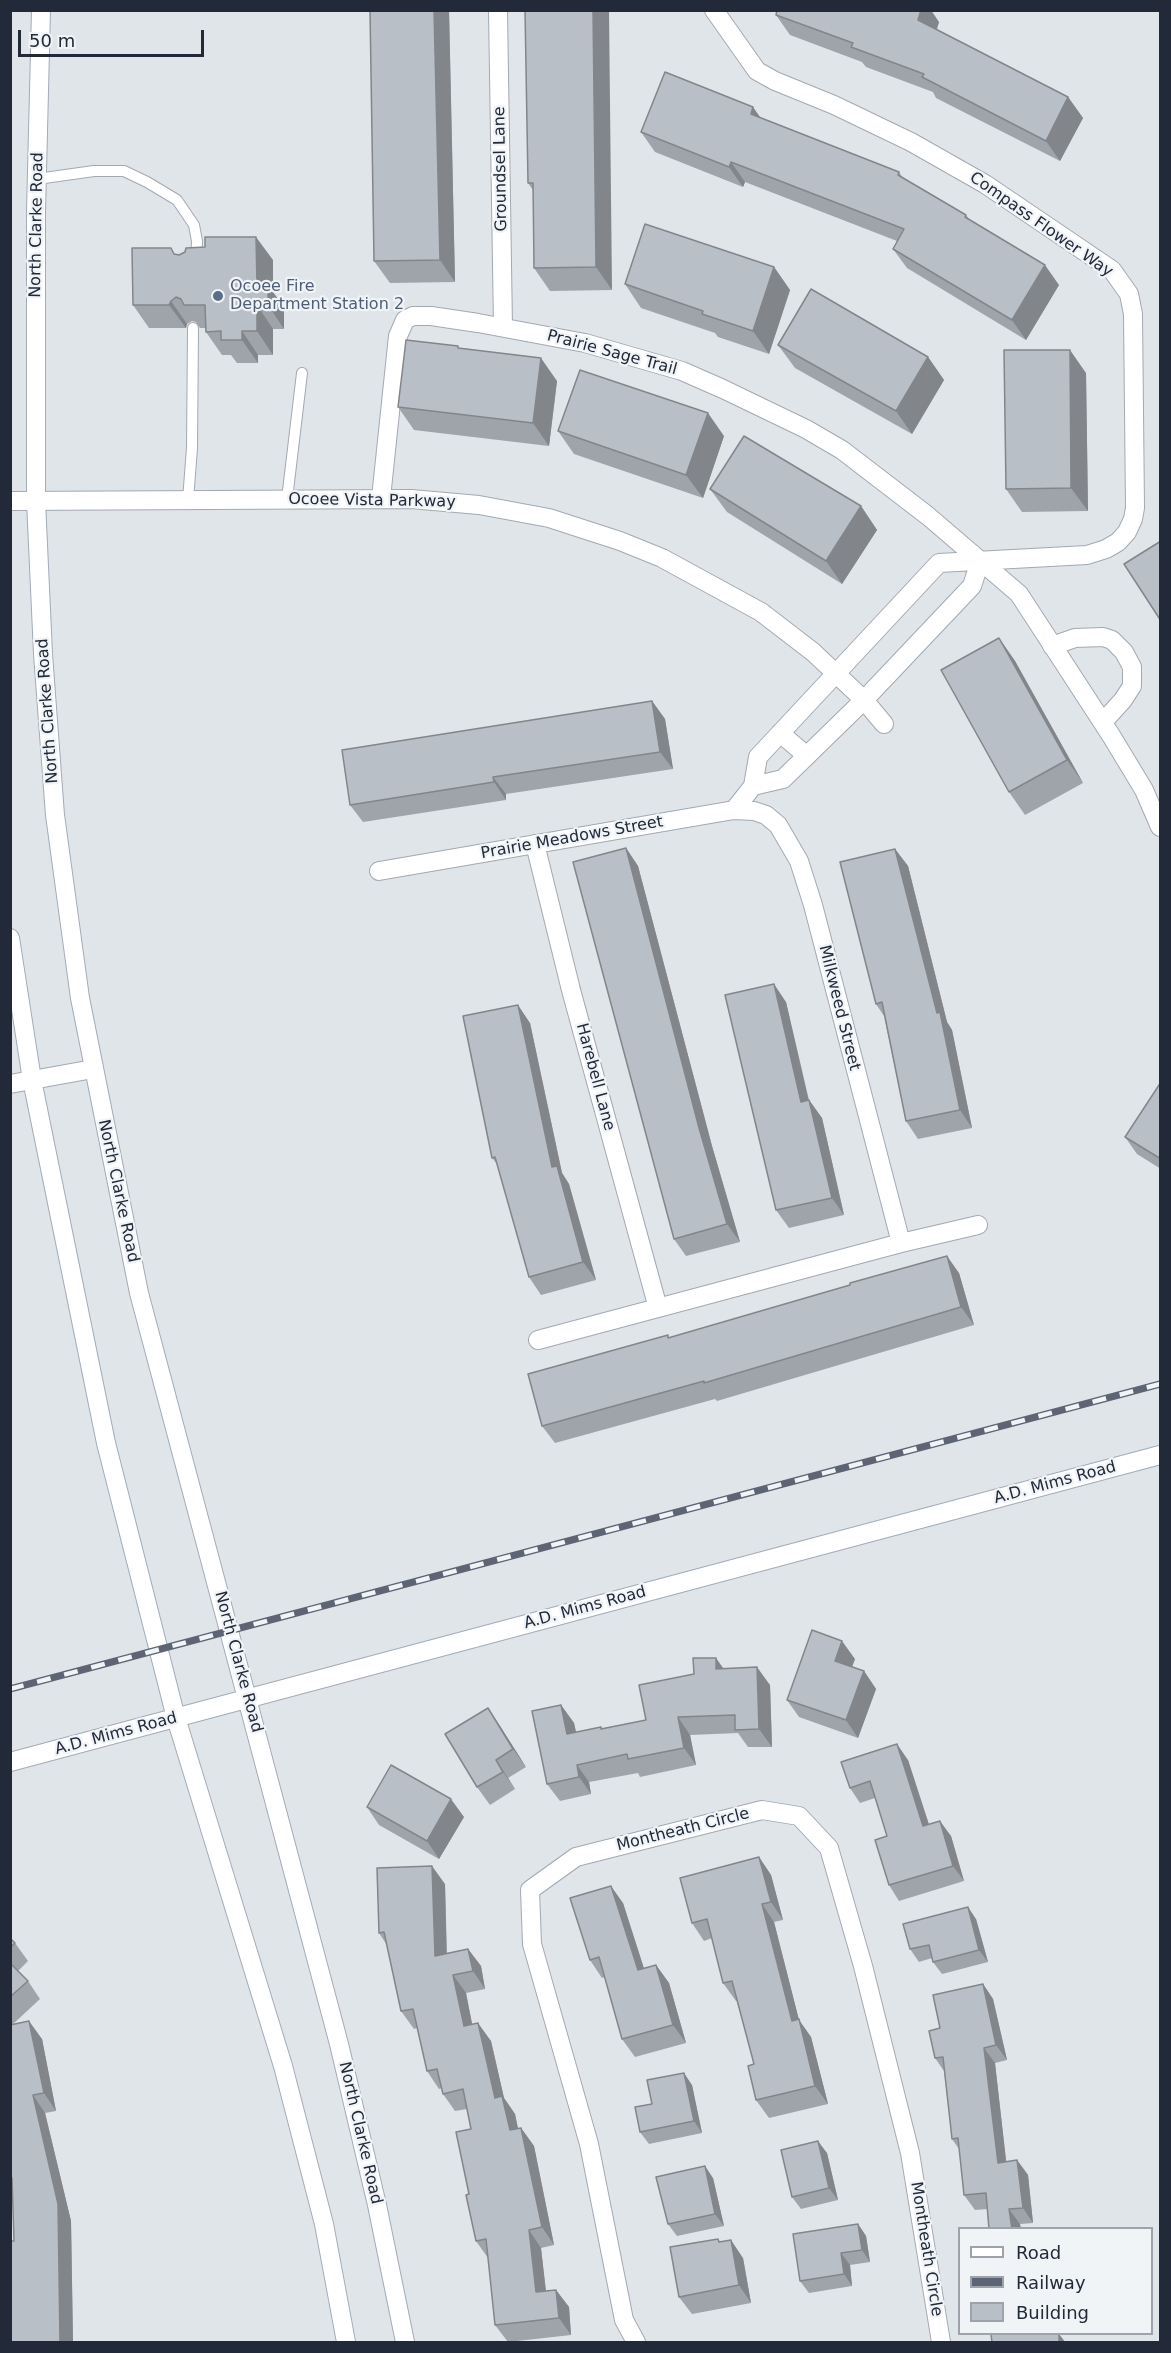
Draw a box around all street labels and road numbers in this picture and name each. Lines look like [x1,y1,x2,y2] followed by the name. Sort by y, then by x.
[490,106,512,232] street label: Groundsel Lane
[26,152,48,298] street label: North Clarke Road
[966,168,1116,282] street label: Compass Flower Way
[545,326,679,380] street label: Prairie Sage Trail
[288,490,456,512] street label: Ocoee Vista Parkway
[33,638,63,784] street label: North Clarke Road
[479,813,665,863] street label: Prairie Meadows Street
[814,943,864,1073] street label: Milkweed Street
[571,1021,619,1133] street label: Harebell Lane
[93,1118,143,1264] street label: North Clarke Road
[992,1457,1118,1509] street label: A.D. Mims Road
[522,1582,648,1634] street label: A.D. Mims Road
[210,1589,266,1735] street label: North Clarke Road
[53,1708,179,1760] street label: A.D. Mims Road
[615,1804,751,1856] street label: Montheath Circle
[334,2060,386,2206] street label: North Clarke Road
[906,2180,946,2318] street label: Montheath Circle

